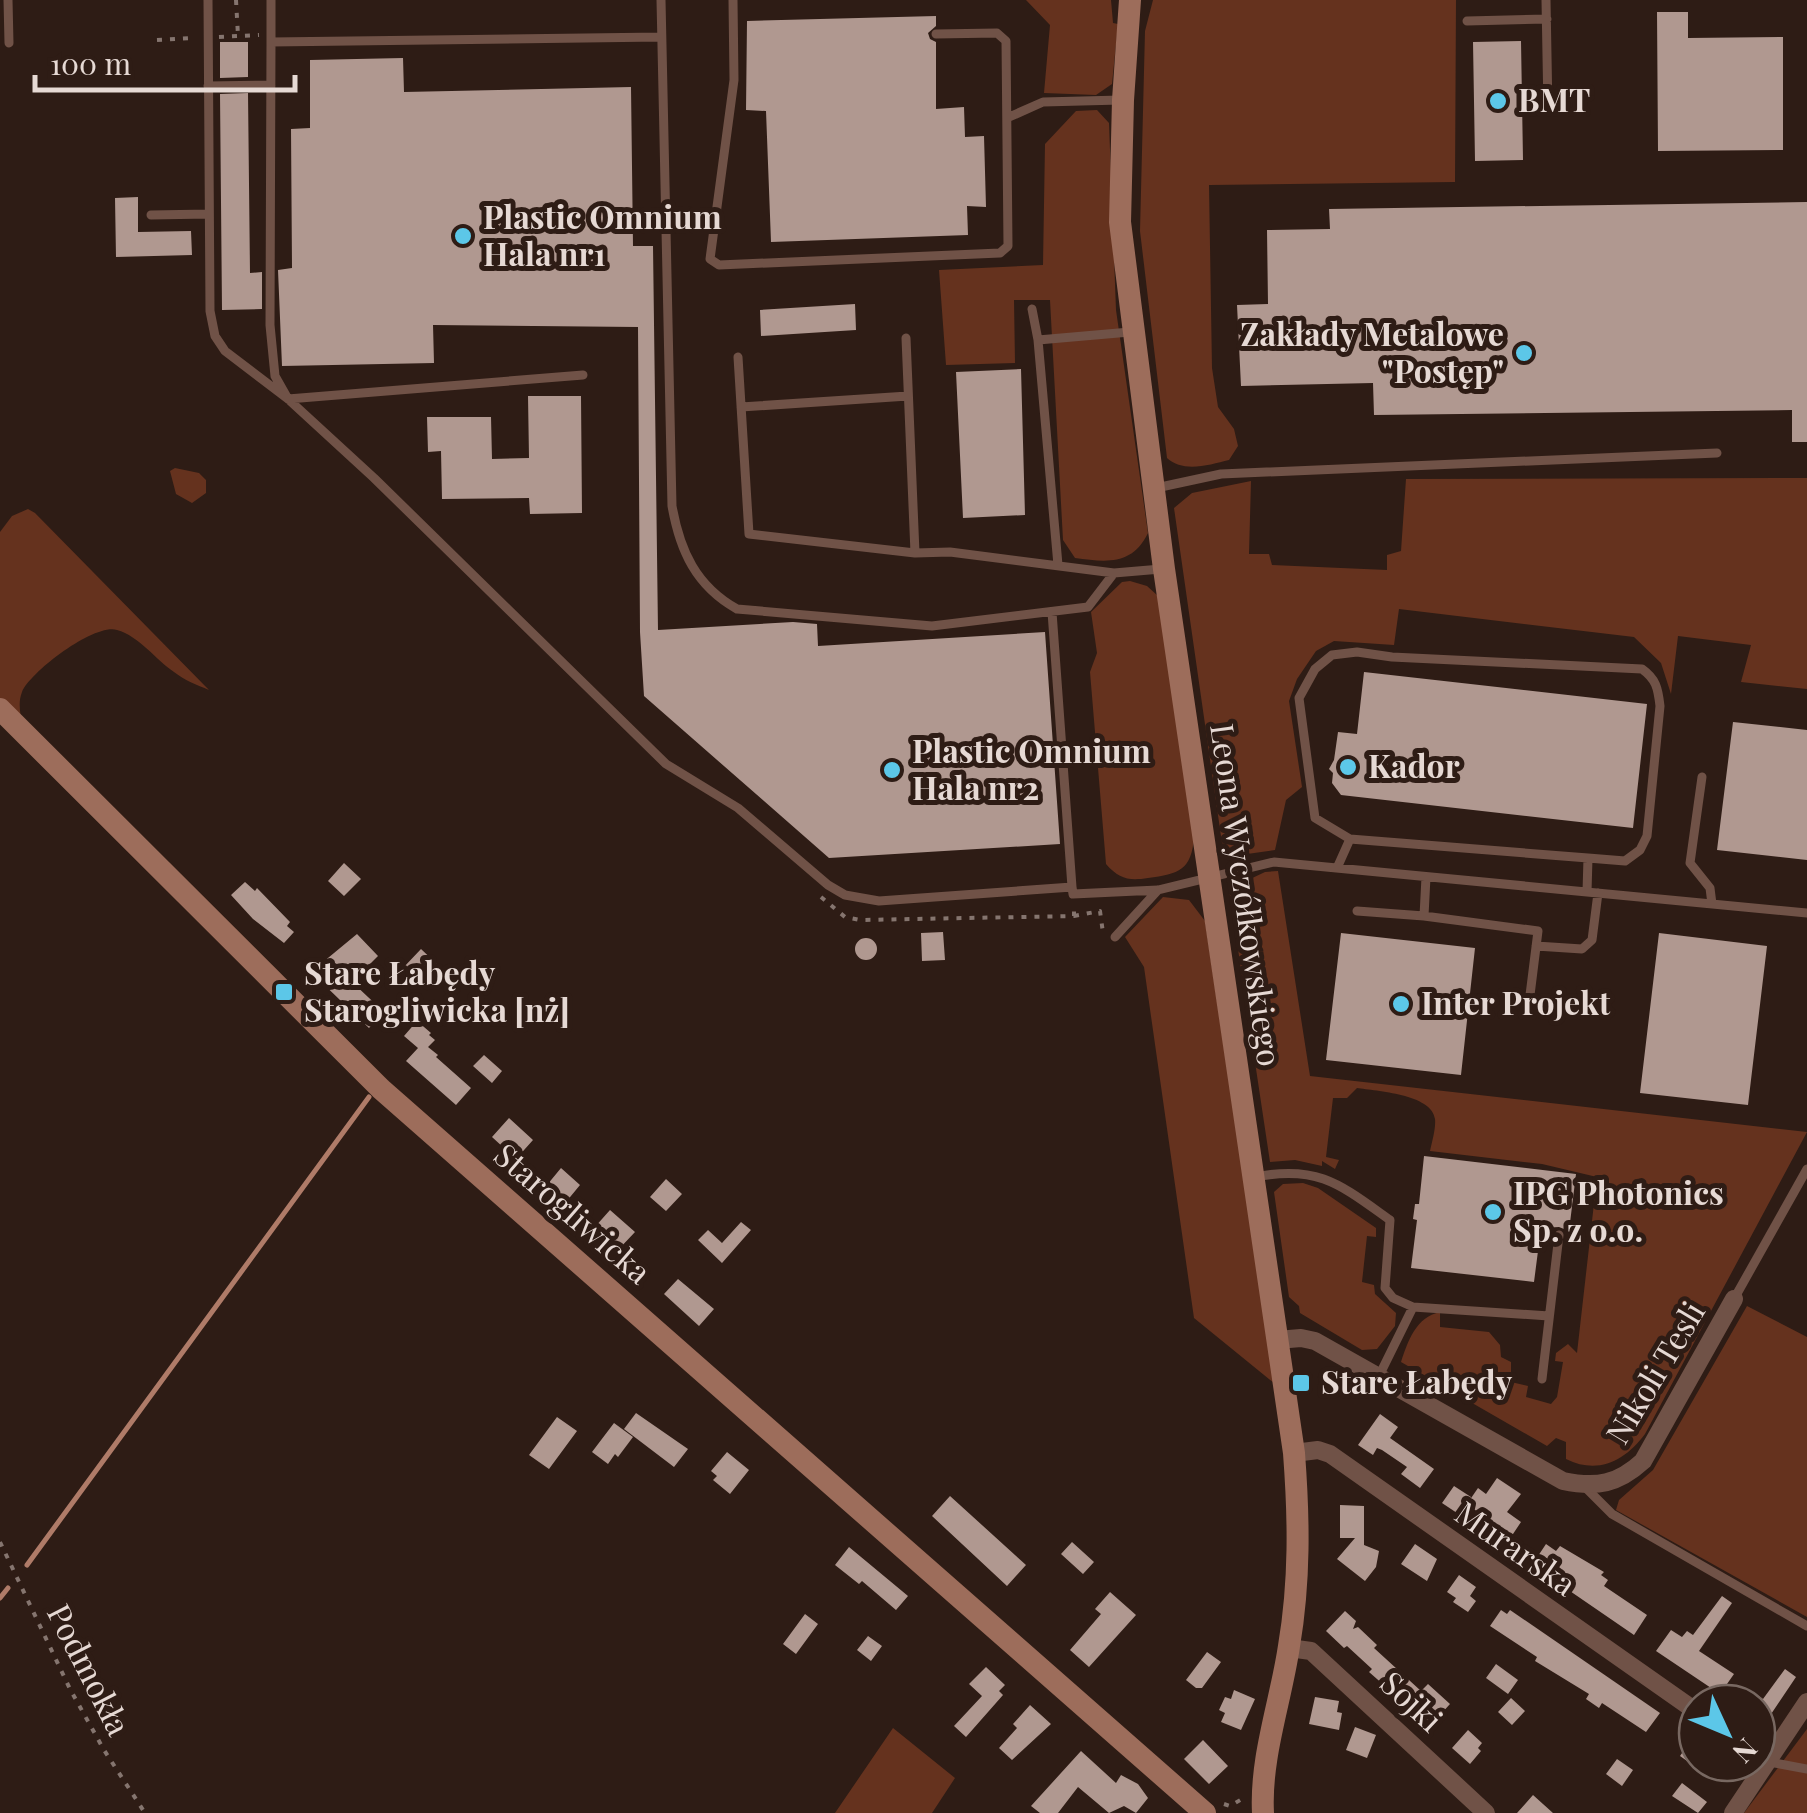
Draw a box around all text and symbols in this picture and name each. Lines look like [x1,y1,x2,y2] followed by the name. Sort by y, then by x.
[35,30,295,92] scale bar
[50,43,132,83] text: 100 m
[1518,77,1590,120] place label: BMT
[1487,90,1509,112] marker: BMT
[483,194,722,274] place label: Plastic Omnium Hala nr1
[452,225,474,247] marker: Plastic Omnium Hala nr1
[1240,311,1504,391] place label: Zakłady Metalowe "Postęp"
[1513,342,1535,364] marker: Zakłady Metalowe "Postęp"
[1202,721,1293,1069] street label: Leona Wyczółkowskiego
[912,728,1151,808] place label: Plastic Omnium Hala nr2
[1368,743,1460,786] place label: Kador
[1337,756,1359,778] marker: Kador
[881,759,903,781] marker: Plastic Omnium Hala nr2
[304,950,570,1030] place label: Stare Łabędy Starogliwicka [nż]
[1421,980,1611,1023] place label: Inter Projekt
[273,981,295,1003] marker: Stare Łabędy Starogliwicka [nż]
[1390,993,1412,1015] marker: Inter Projekt
[486,1132,661,1292] street label: Starogliwicka
[1513,1170,1724,1250] place label: IPG Photonics Sp. z o.o.
[1482,1201,1504,1223] marker: IPG Photonics Sp. z o.o.
[1595,1293,1713,1451] street label: Nikoli Tesli
[1321,1359,1513,1402] place label: Stare Łabędy
[1290,1372,1312,1394] marker: Stare Łabędy
[1448,1490,1585,1604] street label: Murarska
[39,1596,142,1742] street label: Podmokła
[1372,1660,1453,1740] street label: Sojki
[1677,1683,1777,1783] north arrow
[1726,1731,1766,1772] text: N

